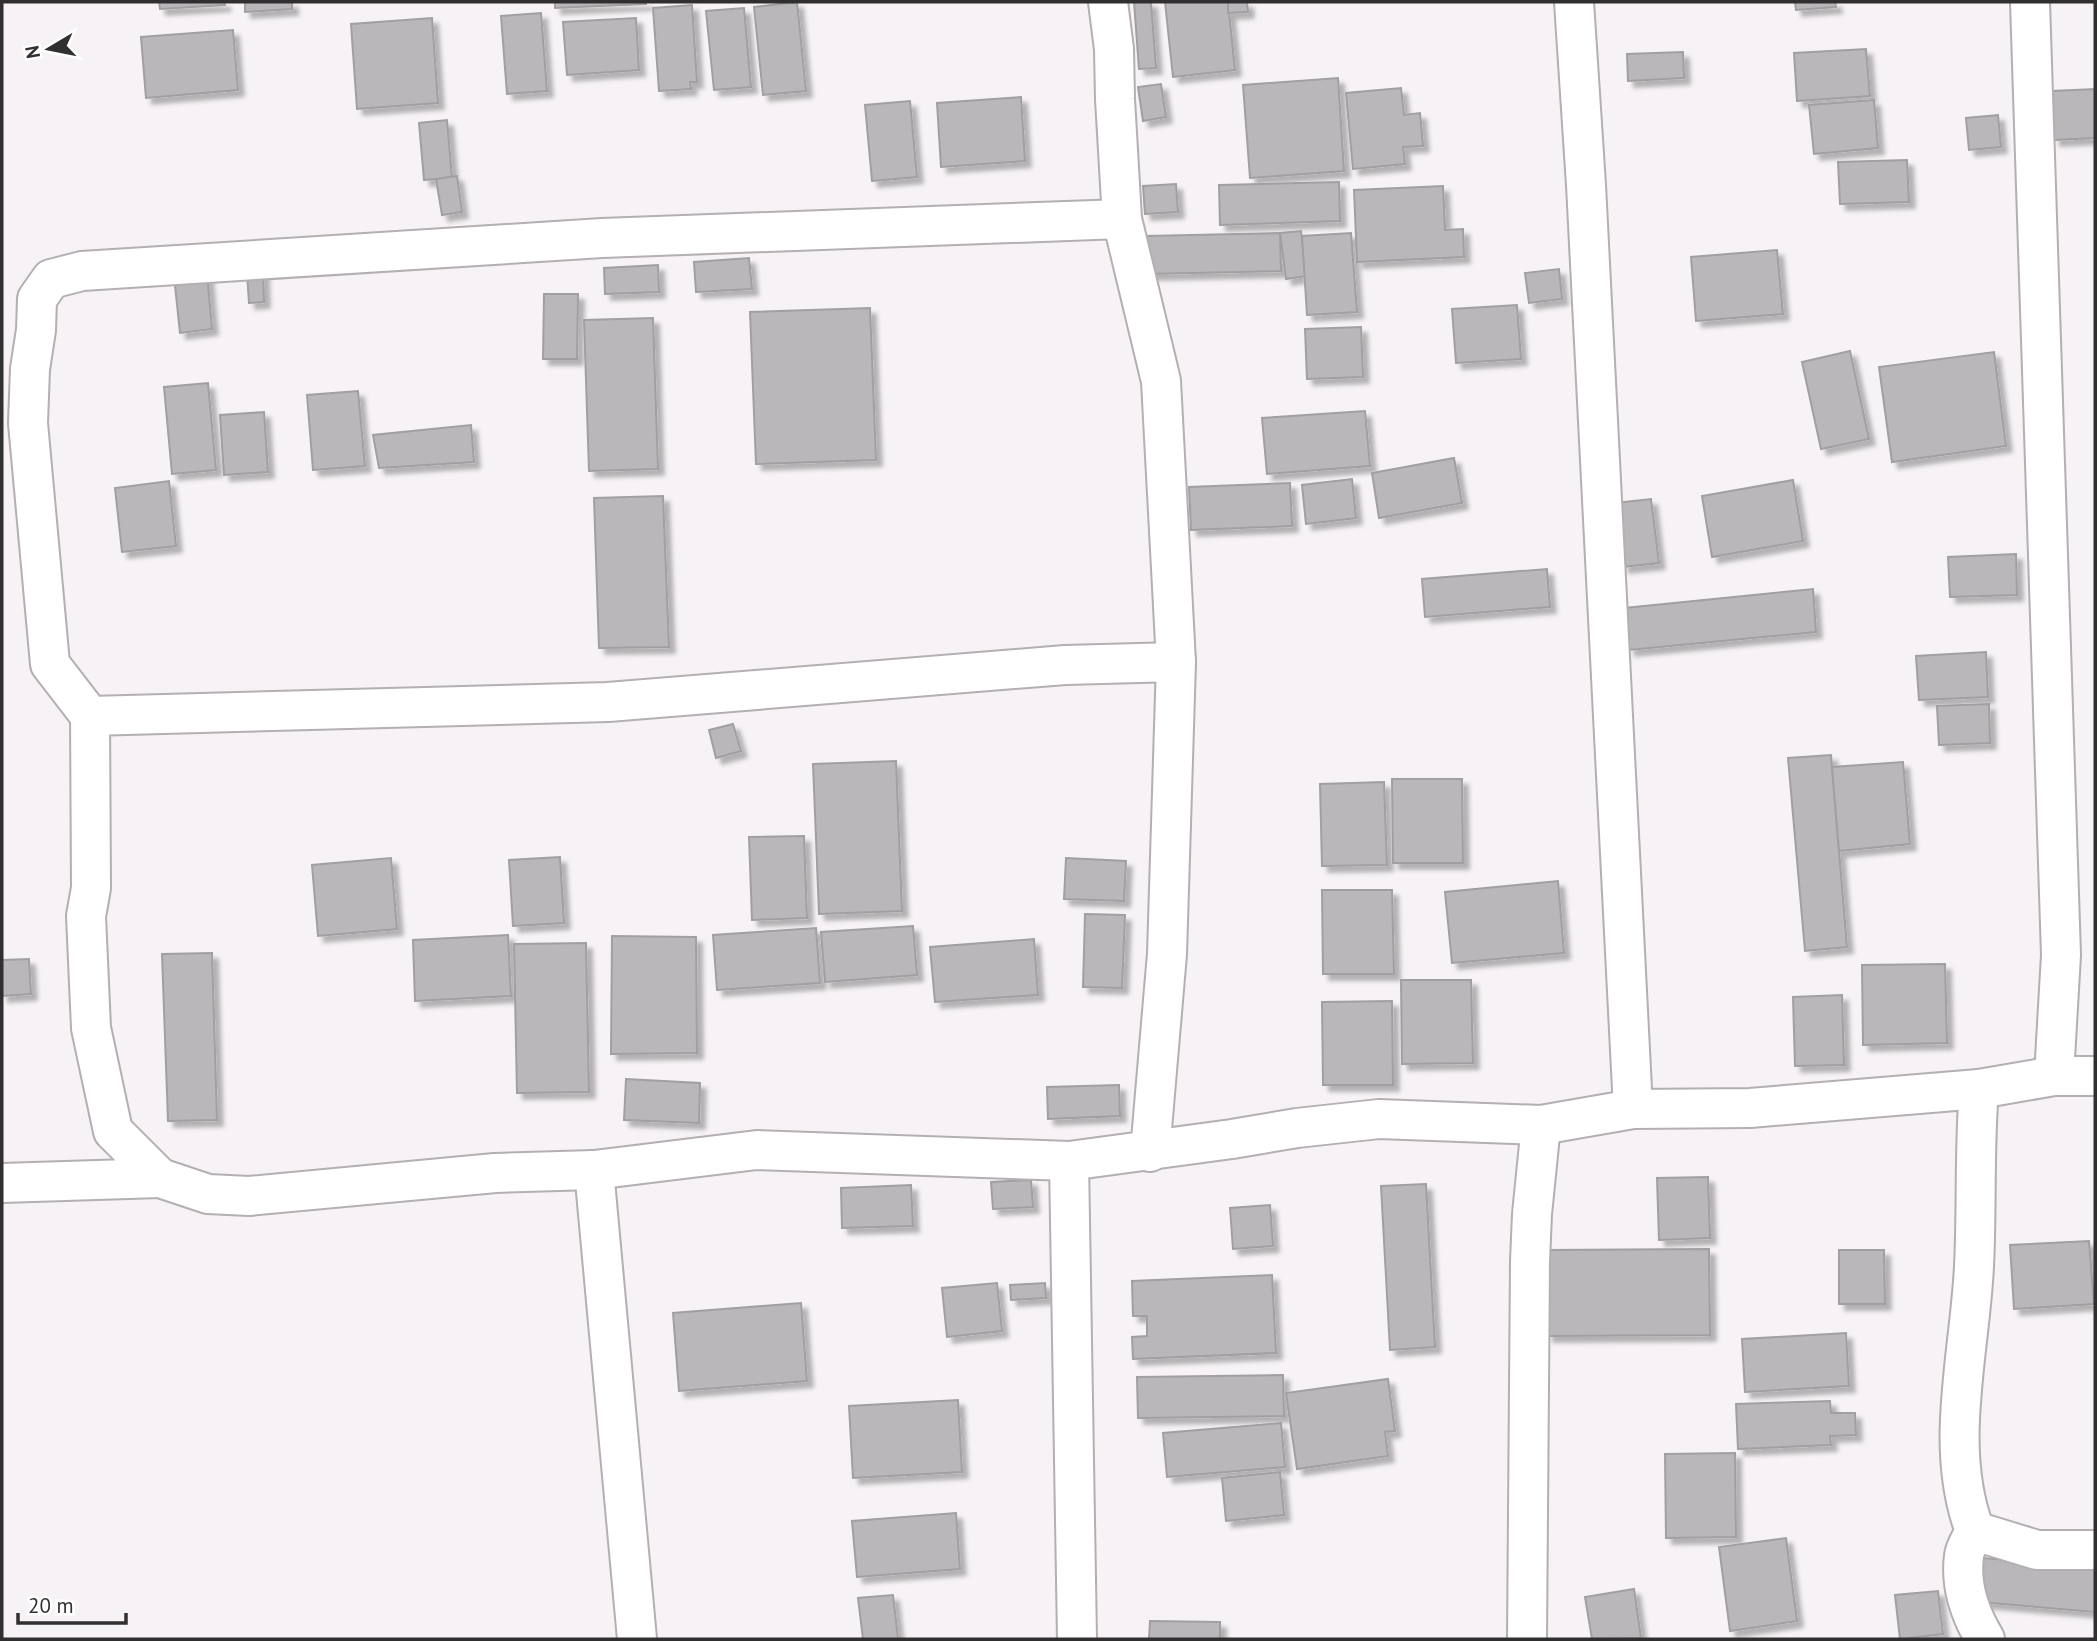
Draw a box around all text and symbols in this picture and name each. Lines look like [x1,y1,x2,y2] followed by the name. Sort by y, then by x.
[14,14,84,84] north arrow
[19,44,45,60] text: N
[18,1582,126,1626] scale bar
[28,1592,74,1619] text: 20 m

